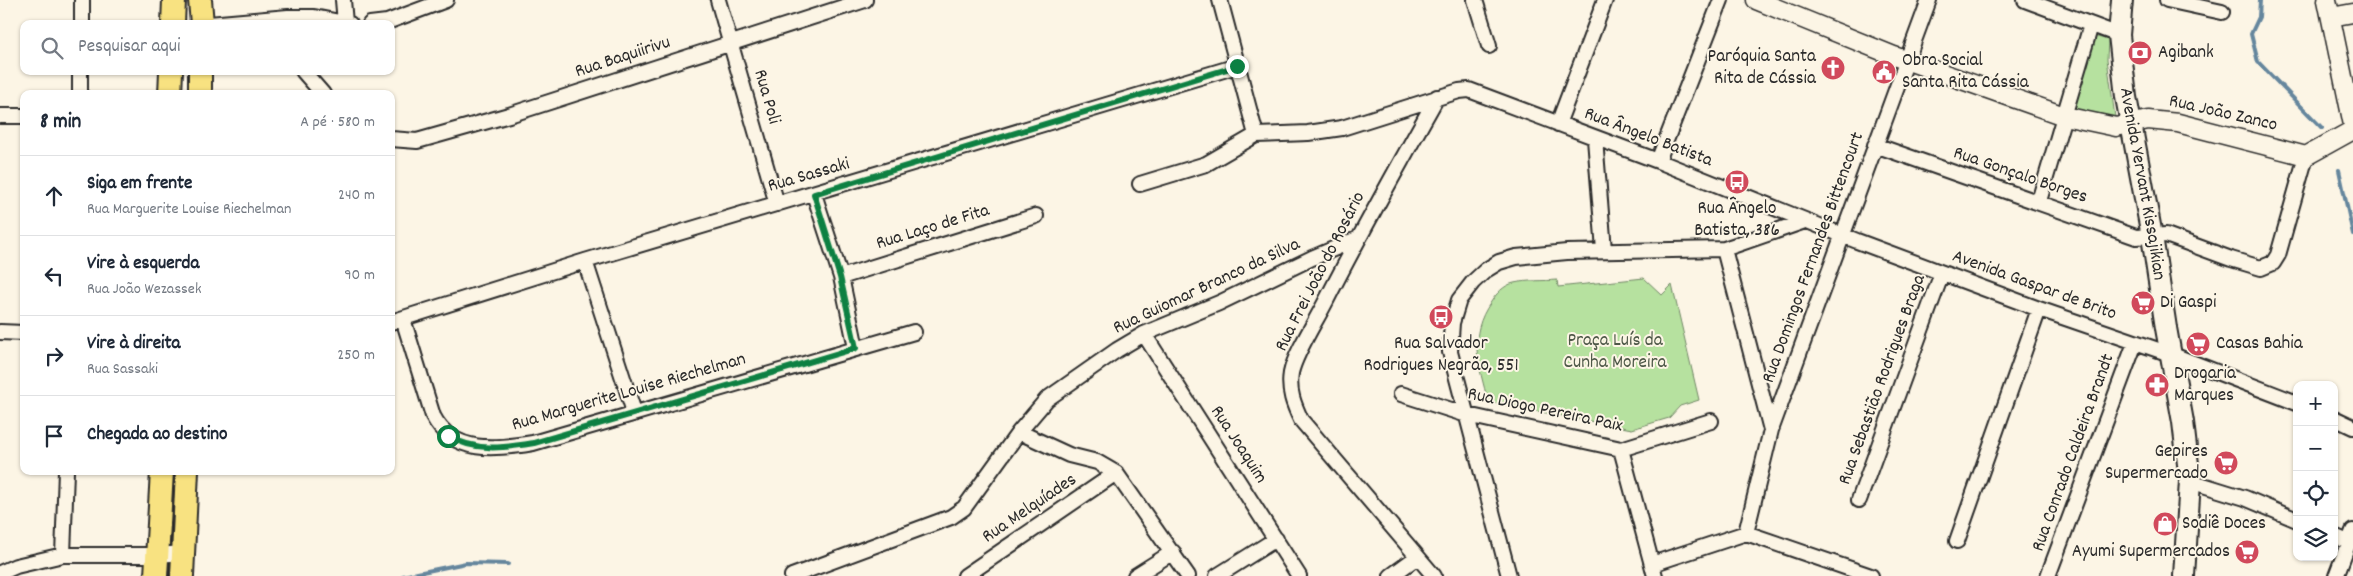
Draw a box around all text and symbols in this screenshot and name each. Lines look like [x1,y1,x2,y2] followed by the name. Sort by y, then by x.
[20,20,395,75] search box
[572,30,674,86] street label: Rua Baquiirivu
[38,34,66,62] icon: search
[78,34,180,61] text: Pesquisar aqui
[2127,40,2153,66] bank icon: Agibank
[2158,40,2214,67] place label: Agibank
[1708,44,1817,93] place label: Paróquia Santa Rita de Cássia
[1902,48,2030,97] place label: Obra Social Santa Rita Cássia
[1226,55,1249,78] route end
[1820,55,1846,81] church icon: Paróquia Santa Rita de Cássia
[1871,59,1897,85] public building icon: Obra Social Santa Rita Cássia
[745,66,787,128] street label: Rua Poli
[2112,86,2172,282] street label: Avenida Yervant Kissajikian
[2166,88,2280,140] street label: Rua João Zanco
[1580,101,1717,175] street label: Rua Ângelo Batista
[40,108,81,138] text: 8 min
[300,111,375,134] text: A pé · 580 m
[1756,129,1872,387] street label: Rua Domingos Fernandes Bittencourt
[1949,140,2091,212] street label: Rua Gonçalo Borges
[765,151,854,201] street label: Rua Sassaki
[1724,169,1750,195] bus stop icon: Rua Ângelo Batista, 386
[87,171,192,198] text: Siga em frente
[40,182,68,210] icon: ahead
[338,184,375,207] text: 240 m
[1269,187,1373,357] street label: Rua Frei João do Rosário
[1694,196,1780,245] place label: Rua Ângelo Batista, 386
[87,198,291,221] text: Rua Marguerite Louise Riechelman
[873,198,994,258] street label: Rua Laço de Fita
[1109,231,1306,342] street label: Rua Guiomar Branco da Silva
[1948,244,2120,328] street label: Avenida Gaspar de Brito
[87,251,199,278] text: Vire à esquerda
[40,262,68,290] icon: left
[344,264,375,287] text: 90 m
[1832,270,1934,489] street label: Rua Sebastião Rodrigues Braga
[87,278,201,301] text: Rua João Wezassek
[2130,290,2156,316] supermarket icon: Di Gaspi
[2160,290,2217,317] place label: Di Gaspi
[1428,304,1454,330] bus stop icon: Rua Salvador Rodrigues Negrão, 551
[1564,328,1667,377] park label: Praça Luís da Cunha Moreira
[87,331,180,358] text: Vire à direita
[1363,331,1519,380] place label: Rua Salvador Rodrigues Negrão, 551
[2185,331,2211,357] supermarket icon: Casas Bahia
[2216,331,2304,358] place label: Casas Bahia
[40,342,68,370] icon: right
[337,344,375,367] text: 250 m
[509,347,749,439] street label: Rua Marguerite Louise Riechelman
[2026,350,2122,556] street label: Rua Conrado Caldeira Brandt
[87,358,158,381] text: Rua Sassaki
[2174,361,2237,410] place label: Drogaria Marques
[2144,372,2170,398] pharmacy icon: Drogaria Marques
[1465,381,1625,441] street label: Rua Diogo Pereira Paix
[2293,381,2338,561] map controls
[2293,381,2338,426] button: +
[1203,401,1273,489] street label: Rua Joaquim
[40,422,68,450] icon: arrive
[87,422,228,449] text: Chegada ao destino
[437,425,460,448] route start
[2293,426,2338,471] button: −
[2105,439,2208,488] place label: Gepires Supermercado
[2213,450,2239,476] supermarket icon: Gepires Supermercado
[977,467,1083,551] street label: Rua Melquíades
[2293,471,2338,516] button: locate
[2152,511,2178,537] shop icon: Sodiê Doces
[2182,511,2266,538] place label: Sodiê Doces
[2293,516,2338,561] button: layers
[2072,539,2230,566] place label: Ayumi Supermercados
[2234,539,2260,565] supermarket icon: Ayumi Supermercados

